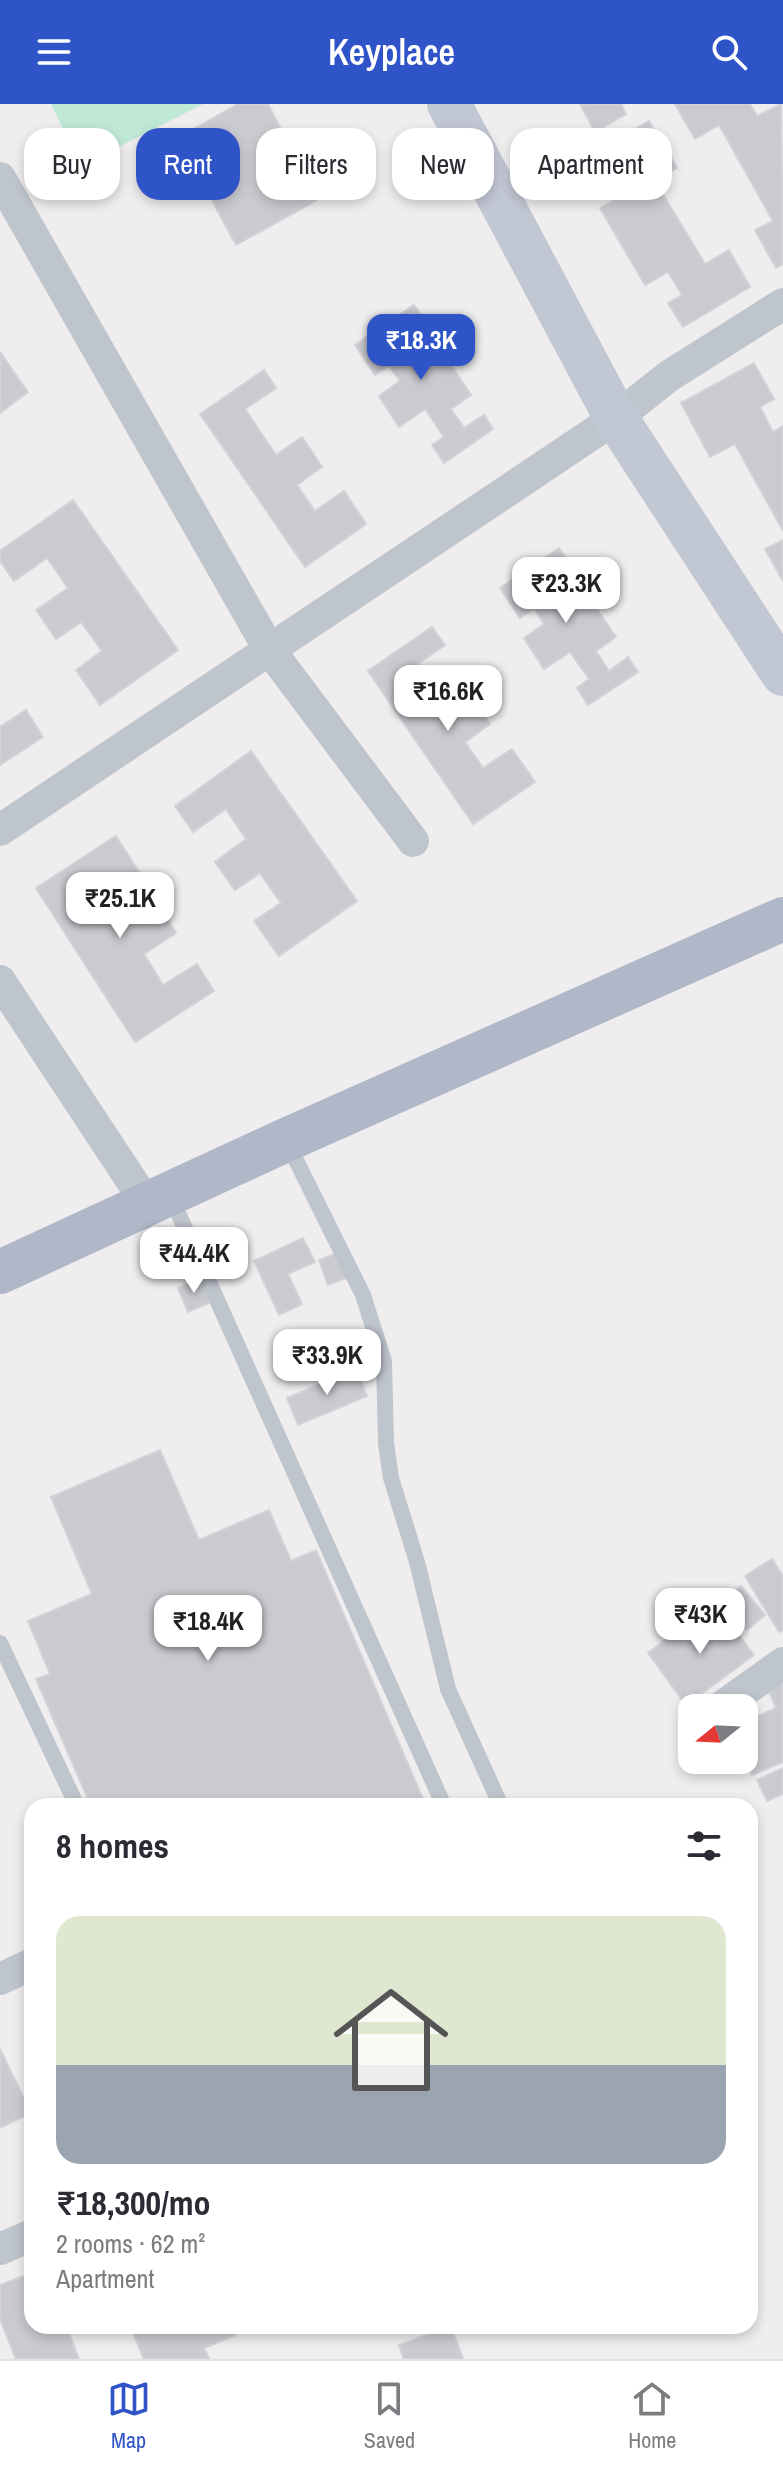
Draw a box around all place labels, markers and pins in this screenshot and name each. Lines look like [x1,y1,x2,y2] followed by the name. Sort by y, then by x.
[356,314,486,382] pin: ₹18.3K
[501,557,631,625] pin: ₹23.3K
[383,665,513,733] pin: ₹16.6K
[55,872,185,940] pin: ₹25.1K
[129,1227,259,1295] pin: ₹44.4K
[262,1329,392,1397] pin: ₹33.9K
[653,1588,747,1656] pin: ₹43K
[143,1595,273,1663] pin: ₹18.4K

